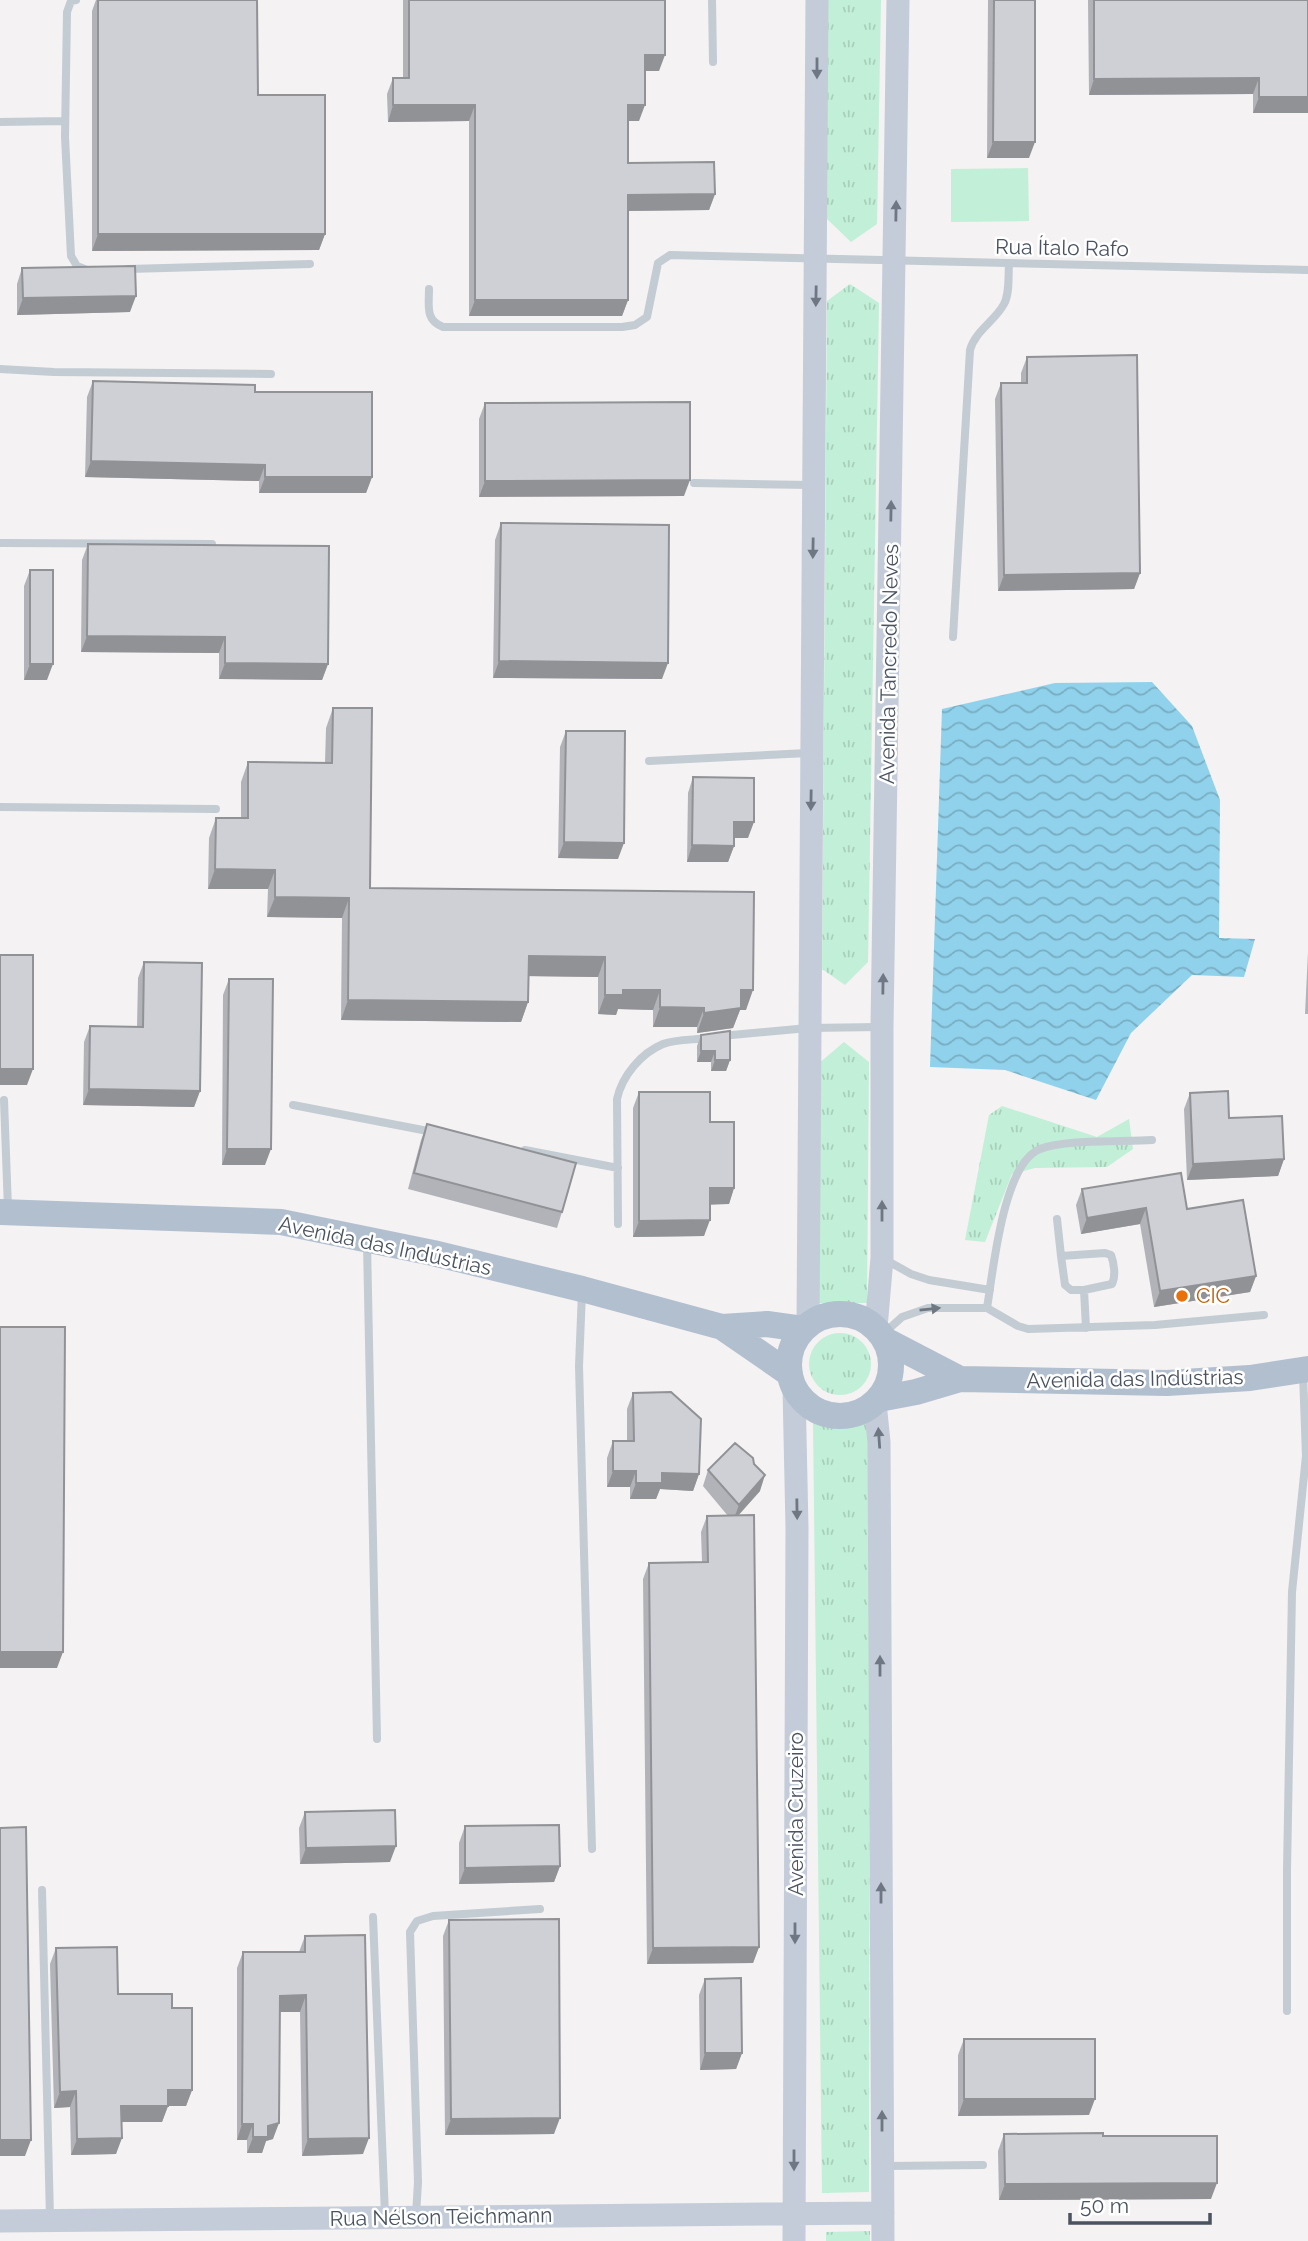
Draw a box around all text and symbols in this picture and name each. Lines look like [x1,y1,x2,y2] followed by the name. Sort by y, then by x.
[811,57,823,79] one-way arrow
[890,199,902,221] one-way arrow
[995,234,1129,261] street label: Rua Ítalo Rafo
[810,285,822,307] one-way arrow
[885,500,897,522] one-way arrow
[808,537,819,559] one-way arrow
[874,544,903,784] street label: Avenida Tancredo Neves
[805,789,817,811] one-way arrow
[877,973,889,995] one-way arrow
[876,1200,888,1222] one-way arrow
[276,1211,494,1280] street label: Avenida das Indústrias
[1196,1283,1230,1308] place label: CIC
[1174,1288,1190,1304] marker: CIC
[919,1303,941,1314] one-way arrow
[1026,1364,1244,1393] street label: Avenida das Indústrias
[873,1427,884,1449] one-way arrow
[791,1499,803,1521] one-way arrow
[874,1654,886,1676] one-way arrow
[783,1732,808,1896] street label: Avenida Cruzeiro
[875,1882,887,1904] one-way arrow
[789,1922,801,1944] one-way arrow
[877,2109,888,2131] one-way arrow
[788,2150,800,2172] one-way arrow
[1070,2182,1210,2226] scale bar
[1080,2193,1129,2218] text: 50 m
[329,2202,553,2231] street label: Rua Nélson Teichmann

